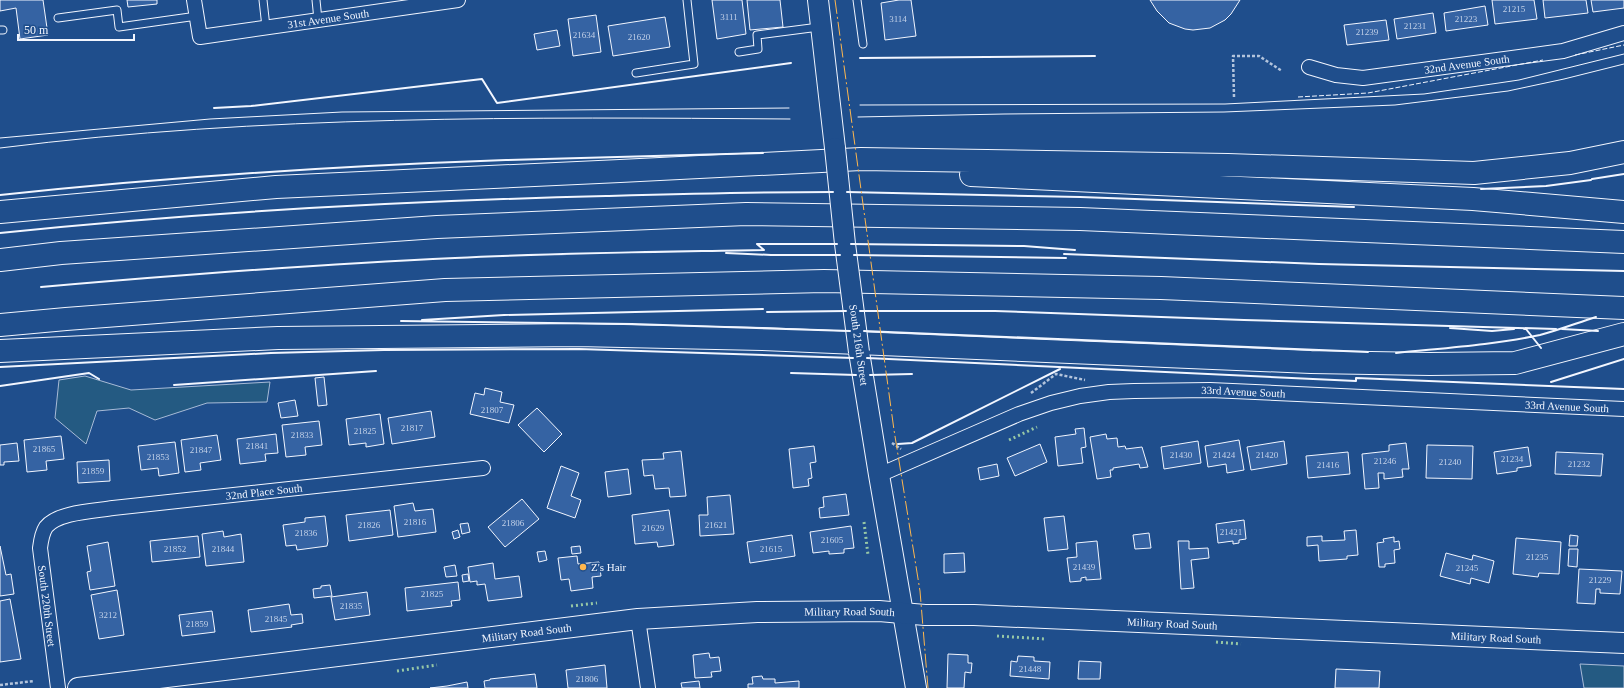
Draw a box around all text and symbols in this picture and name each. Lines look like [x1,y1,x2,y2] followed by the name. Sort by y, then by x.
[1503,4,1526,14] house number: 21215
[287,7,370,30] street label: 31st Avenue South
[720,12,738,22] house number: 3111
[889,14,907,24] house number: 3114
[1455,14,1478,24] house number: 21223
[18,16,134,42] scale bar
[1404,21,1426,31] house number: 21231
[24,23,49,37] text: 50 m
[1356,27,1379,37] house number: 21239
[573,30,596,40] house number: 21634
[628,32,651,42] house number: 21620
[1423,52,1511,76] street label: 32nd Avenue South
[847,304,871,386] street label: South 216th Street
[1201,384,1286,399] street label: 33rd Avenue South
[1525,398,1610,414] street label: 33rd Avenue South
[481,405,504,415] house number: 21807
[401,423,424,433] house number: 21817
[354,426,377,436] house number: 21825
[291,430,314,440] house number: 21833
[246,441,268,451] house number: 21841
[33,444,56,454] house number: 21865
[190,445,213,455] house number: 21847
[1170,450,1193,460] house number: 21430
[1213,450,1236,460] house number: 21424
[1256,450,1279,460] house number: 21420
[147,452,170,462] house number: 21853
[1501,454,1524,464] house number: 21234
[1374,456,1397,466] house number: 21246
[1439,457,1462,467] house number: 21240
[1568,459,1590,469] house number: 21232
[1317,460,1340,470] house number: 21416
[82,466,105,476] house number: 21859
[225,482,303,502] street label: 32nd Place South
[404,517,427,527] house number: 21816
[502,518,525,528] house number: 21806
[358,520,381,530] house number: 21826
[705,520,727,530] house number: 21621
[642,523,665,533] house number: 21629
[1220,527,1242,537] house number: 21421
[295,528,318,538] house number: 21836
[821,535,844,545] house number: 21605
[164,544,186,554] house number: 21852
[212,544,235,554] house number: 21844
[760,544,783,554] house number: 21615
[1526,552,1549,562] house number: 21235
[591,561,627,573] place label: Z's Hair
[578,562,588,572] marker: Z's Hair
[1073,562,1096,572] house number: 21439
[1456,563,1479,573] house number: 21245
[36,565,58,647] street label: South 220th Street
[1589,575,1612,585] house number: 21229
[421,589,444,599] house number: 21825
[340,601,363,611] house number: 21835
[804,605,896,618] street label: Military Road South
[99,610,117,620] house number: 3212
[265,614,288,624] house number: 21845
[1127,616,1218,632] street label: Military Road South
[186,619,209,629] house number: 21859
[481,621,573,644] street label: Military Road South
[1450,630,1542,645] street label: Military Road South
[1019,664,1042,674] house number: 21448
[576,674,599,684] house number: 21806

